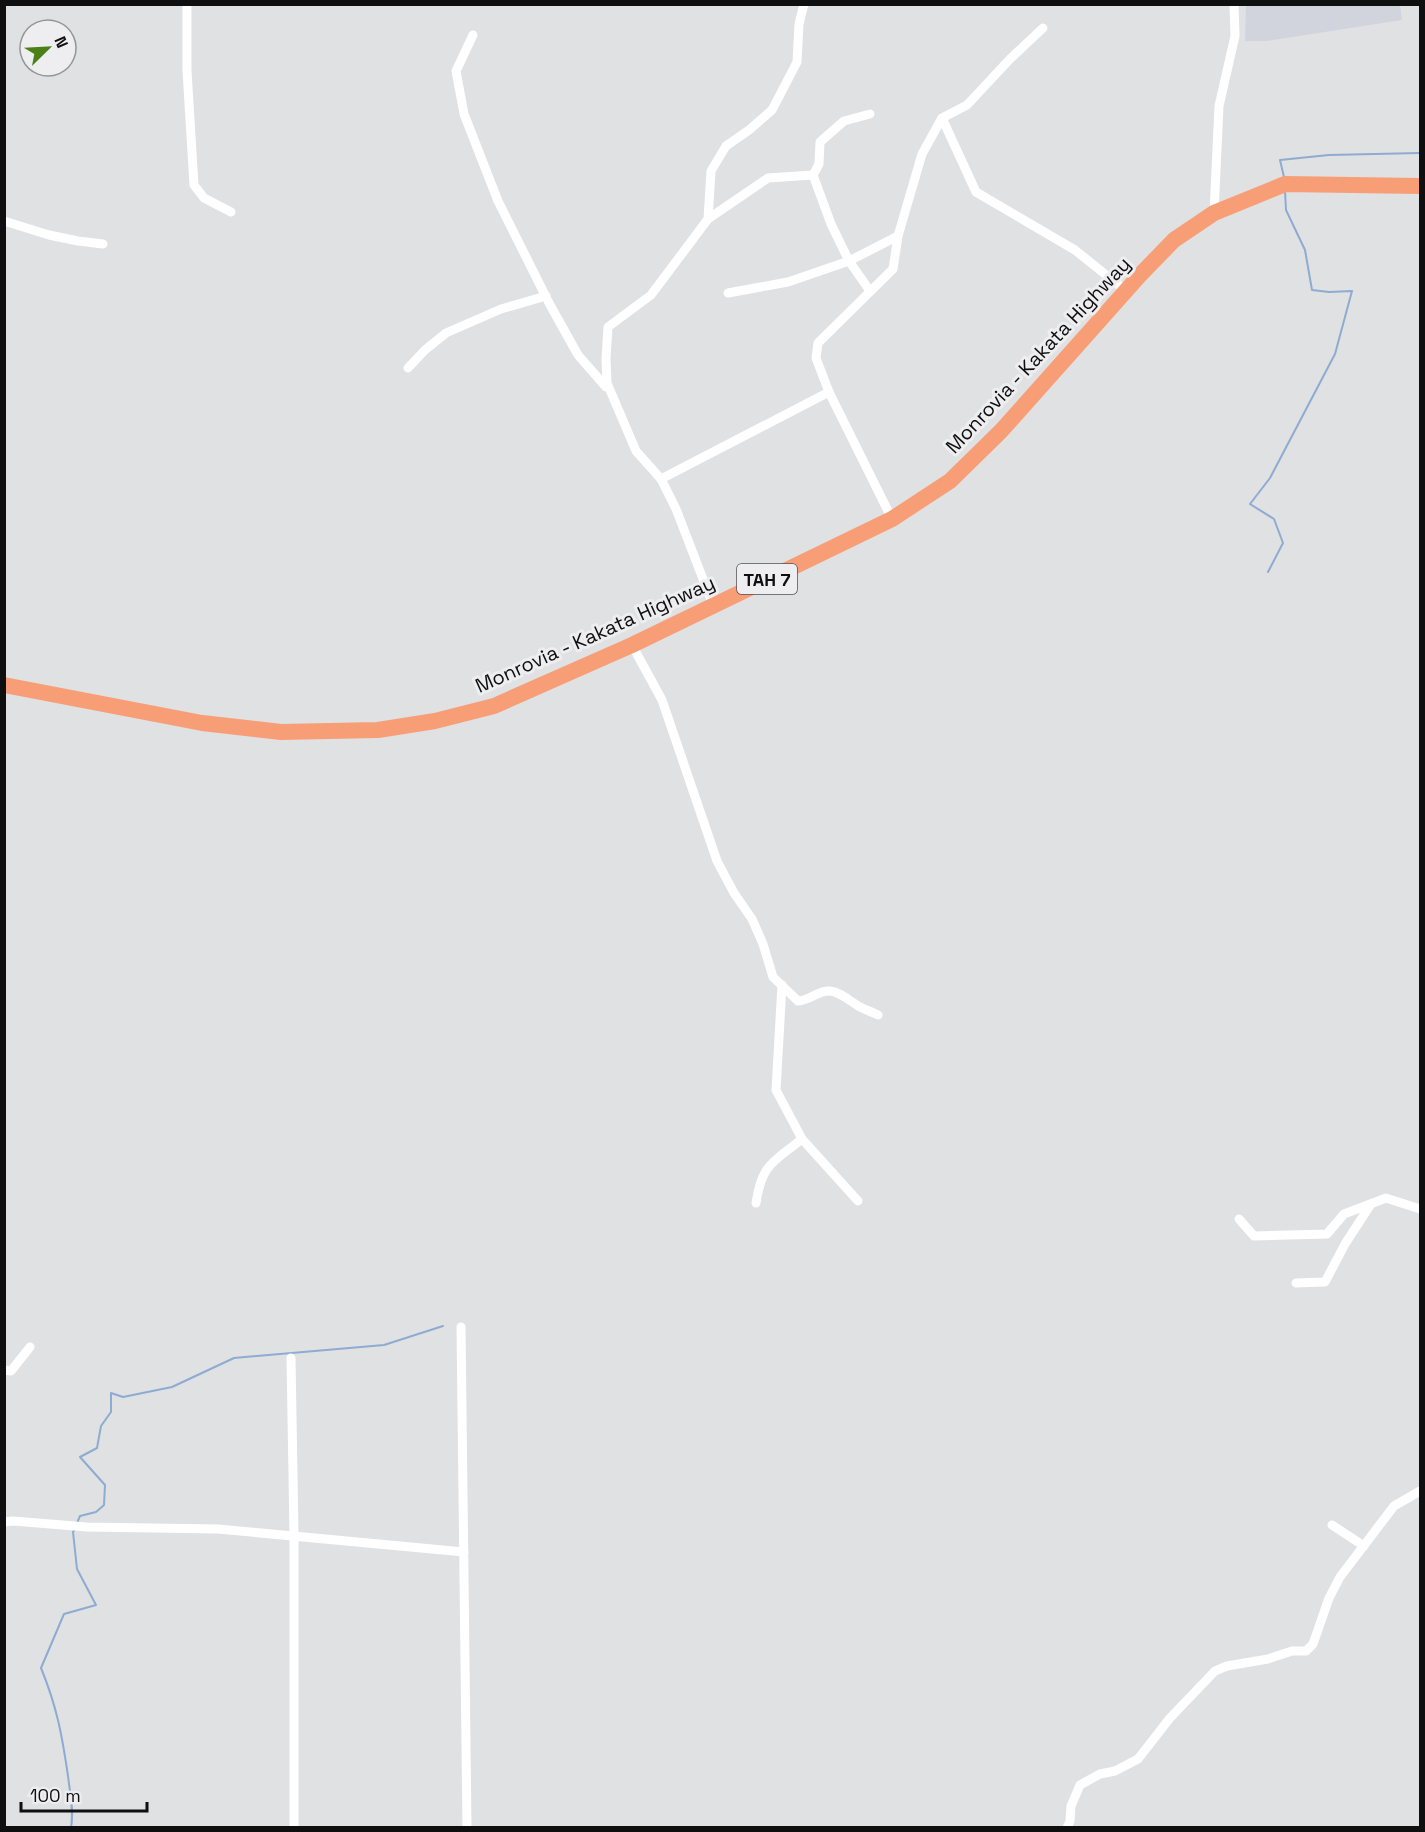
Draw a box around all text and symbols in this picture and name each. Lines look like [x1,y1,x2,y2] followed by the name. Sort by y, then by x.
[18,18,78,78] north arrow
[49,33,73,51] text: N
[940,251,1136,459] street label: Monrovia - Kakata Highway
[737,564,797,594] road number: TAH 7
[471,569,719,699] street label: Monrovia - Kakata Highway
[21,1775,147,1813] scale bar
[30,1784,81,1807] text: 100 m

